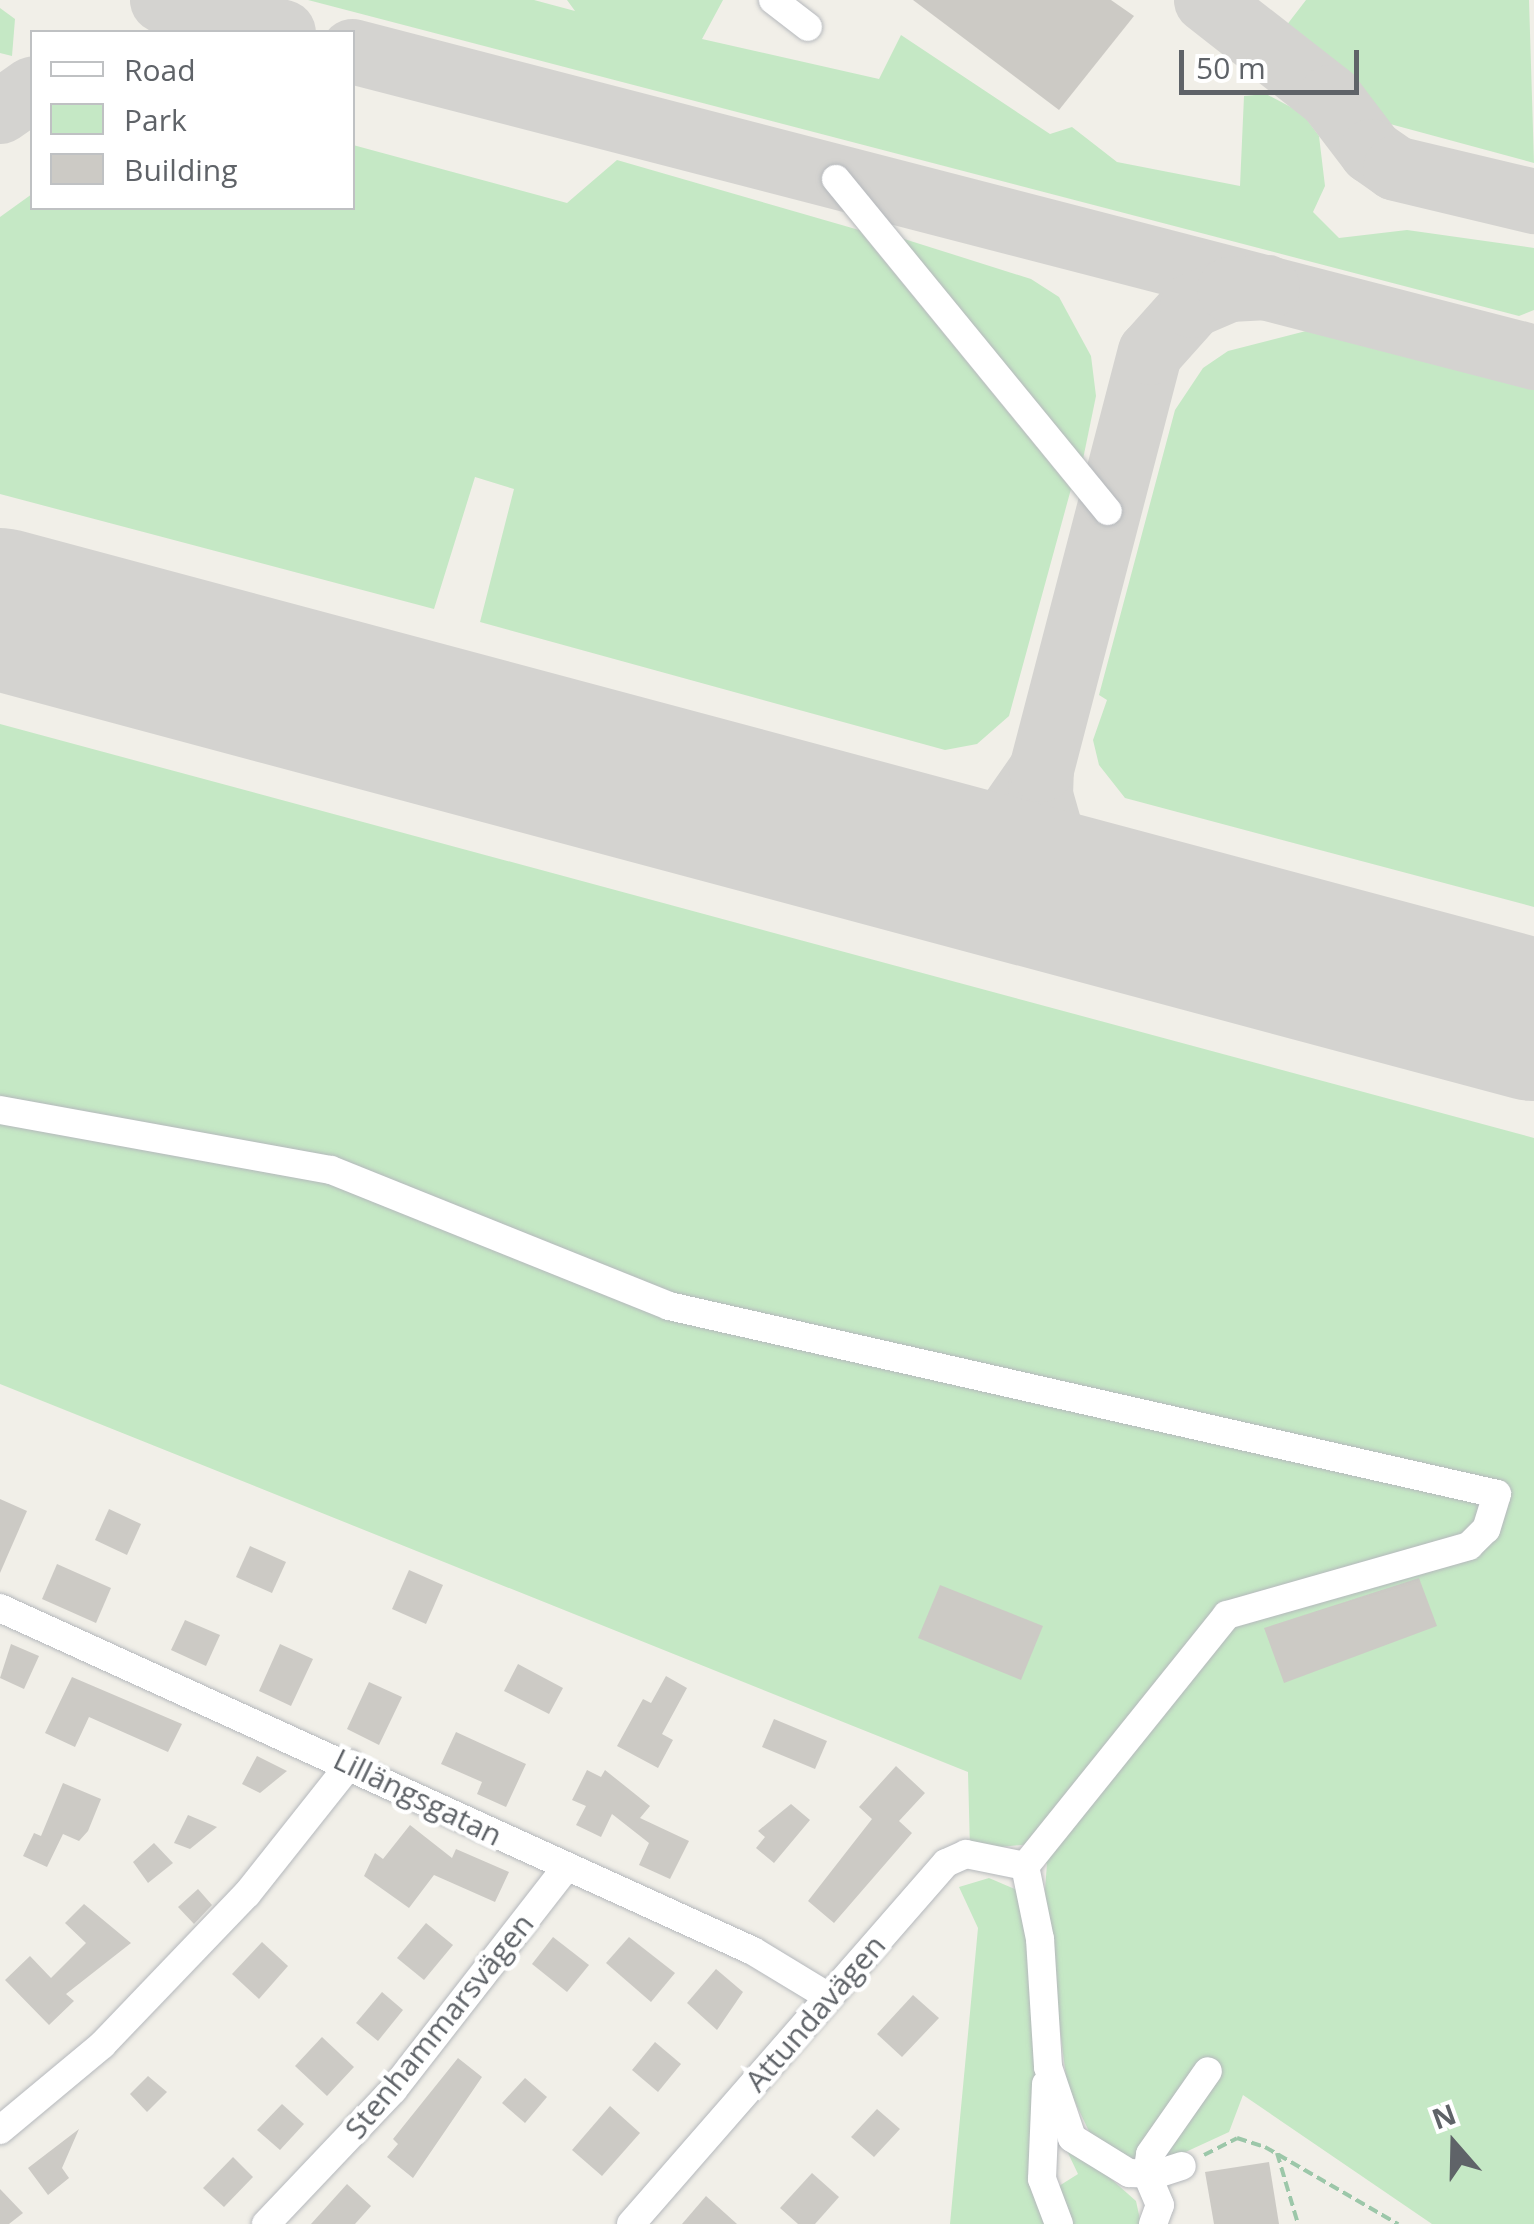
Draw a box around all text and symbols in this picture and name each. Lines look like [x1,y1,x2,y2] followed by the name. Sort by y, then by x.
[30,30,355,210] legend
[1184,30,1364,92] scale bar
[1196,47,1266,88] text: 50 m
[124,49,196,90] text: Road
[124,99,187,140] text: Park
[124,149,238,190] text: Building
[328,1741,508,1853] street label: Lillängsgatan
[337,1906,541,2146] street label: Stenhammarsvägen
[737,1927,893,2099] street label: Attundavägen
[1404,2094,1504,2194] north arrow
[1427,2094,1461,2138] text: N

